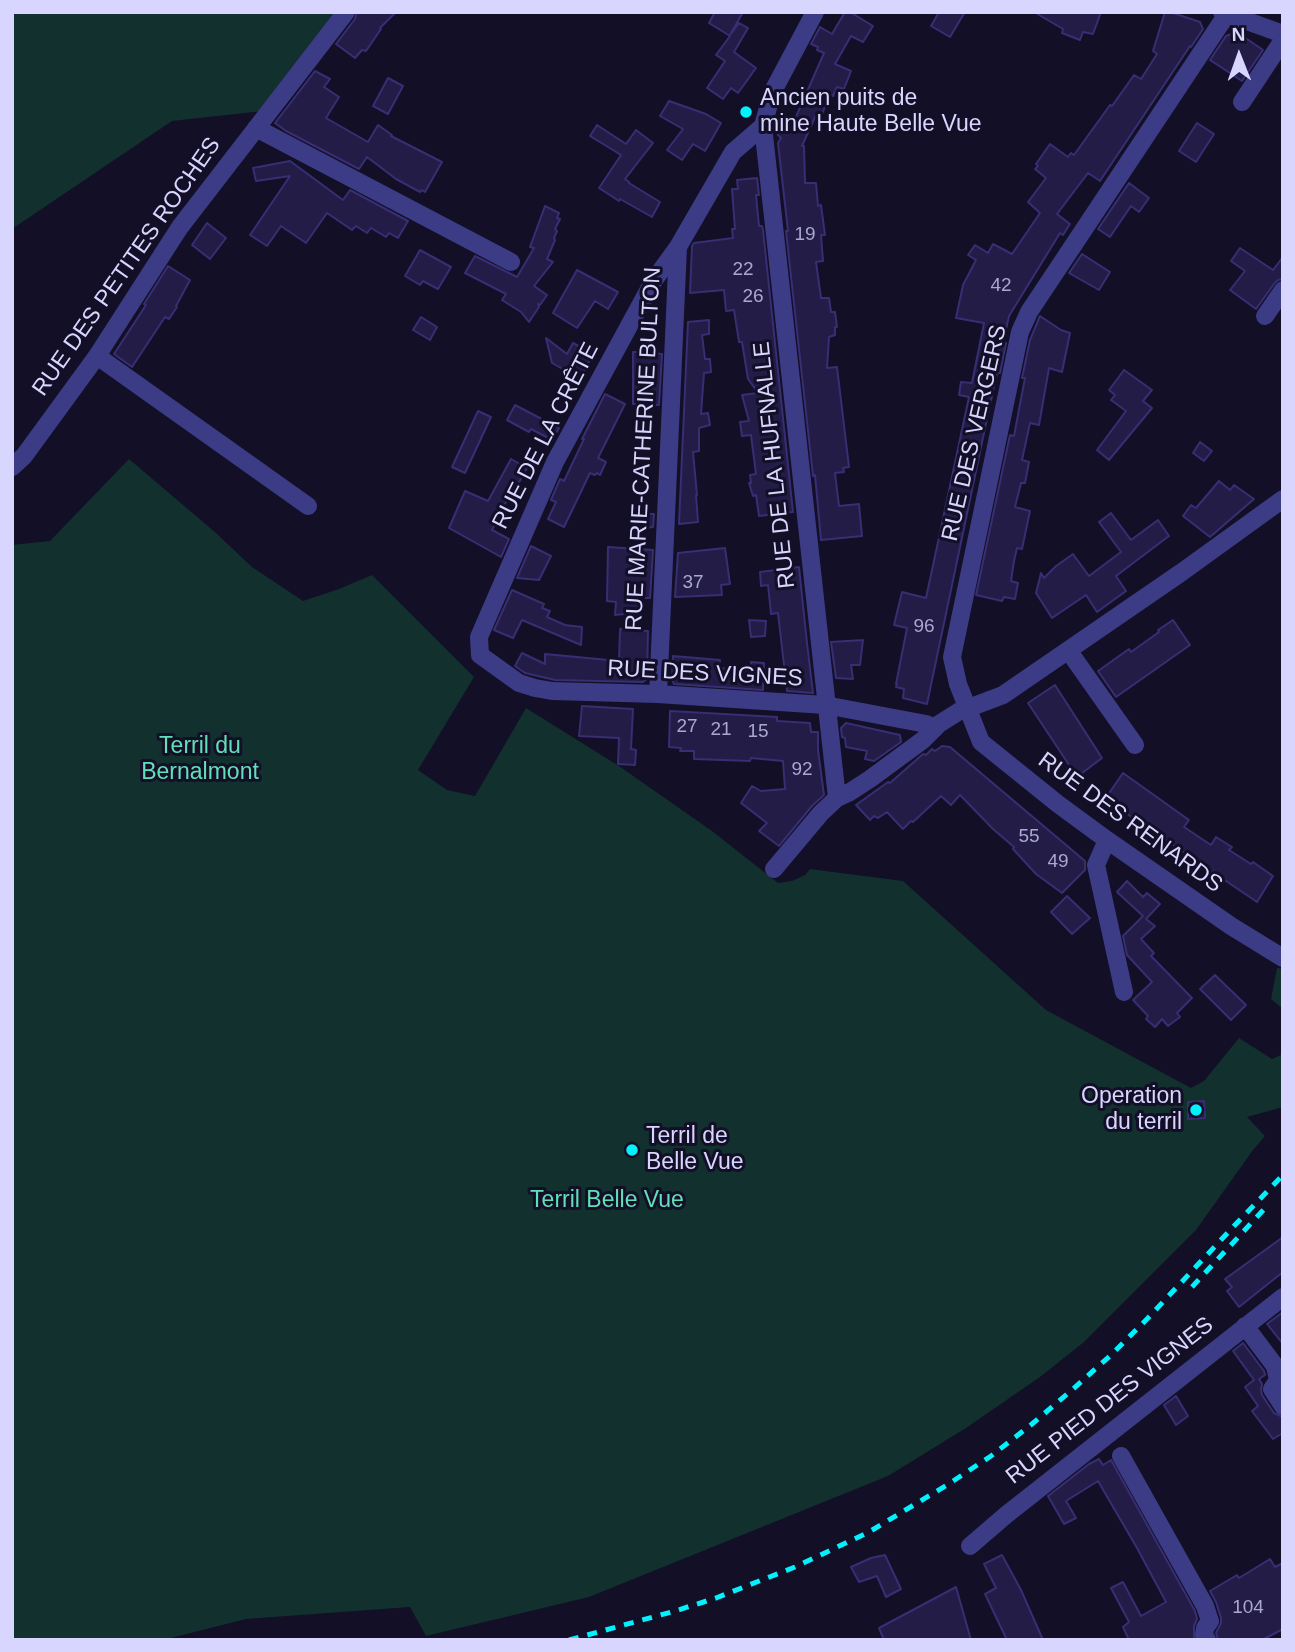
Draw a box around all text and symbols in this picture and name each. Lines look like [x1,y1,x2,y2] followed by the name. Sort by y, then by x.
[1204,21,1274,91] north arrow
[1232,24,1246,45] text: N
[760,85,982,139] place label: Ancien puits de mine Haute Belle Vue
[738,104,754,120] marker: Ancien puits de mine Haute Belle Vue
[27,132,227,402] street label: RUE DES PETITES ROCHES
[794,224,816,246] house number: 19
[732,259,754,281] house number: 22
[621,266,667,632] street label: RUE MARIE-CATHERINE BULTON
[990,275,1012,297] house number: 42
[742,286,764,308] house number: 26
[937,322,1013,544] street label: RUE DES VERGERS
[487,338,605,534] street label: RUE DE LA CRÊTE
[748,340,802,590] street label: RUE DE LA HUFNALLE
[682,572,704,594] house number: 37
[913,616,935,638] house number: 96
[607,655,803,693] street label: RUE DES VIGNES
[676,716,698,738] house number: 27
[710,719,732,741] house number: 21
[747,721,769,743] house number: 15
[141,733,259,787] park label: Terril du Bernalmont
[1032,747,1228,899] street label: RUE DES RENARDS
[791,759,813,781] house number: 92
[1018,826,1040,848] house number: 55
[1047,851,1069,873] house number: 49
[1081,1083,1182,1137] place label: Operation du terril
[1188,1102,1204,1118] marker: Operation du terril
[646,1123,744,1177] place label: Terril de Belle Vue
[624,1142,640,1158] marker: Terril de Belle Vue
[530,1187,684,1215] park label: Terril Belle Vue
[1001,1311,1219,1491] street label: RUE PIED DES VIGNES
[1232,1597,1264,1619] house number: 104

